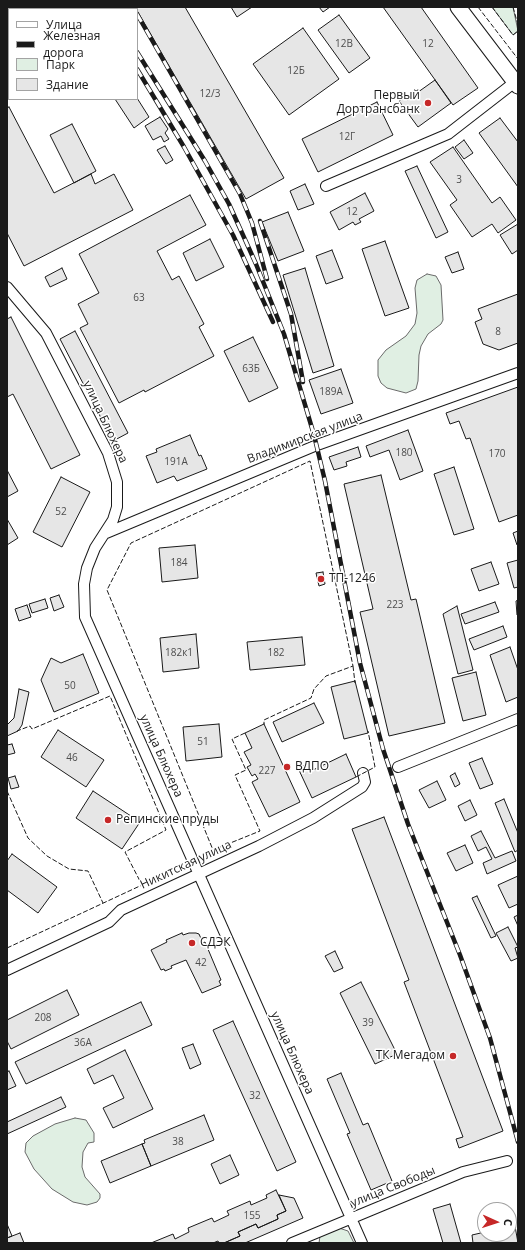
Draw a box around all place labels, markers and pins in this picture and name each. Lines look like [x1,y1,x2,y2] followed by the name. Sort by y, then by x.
[337,89,420,117] place label: Первый Дортрансбанк
[423,98,433,108] marker: Первый Дортрансбанк
[329,572,376,586] place label: ТП-1246
[316,574,326,584] marker: ТП-1246
[295,760,329,774] place label: ВДПО
[282,762,292,772] marker: ВДПО
[116,813,219,827] place label: Репинские пруды
[103,815,113,825] marker: Репинские пруды
[200,936,231,950] place label: СДЭК
[187,938,197,948] marker: СДЭК
[376,1049,445,1063] place label: ТК Мегадом
[448,1051,458,1061] marker: ТК Мегадом

